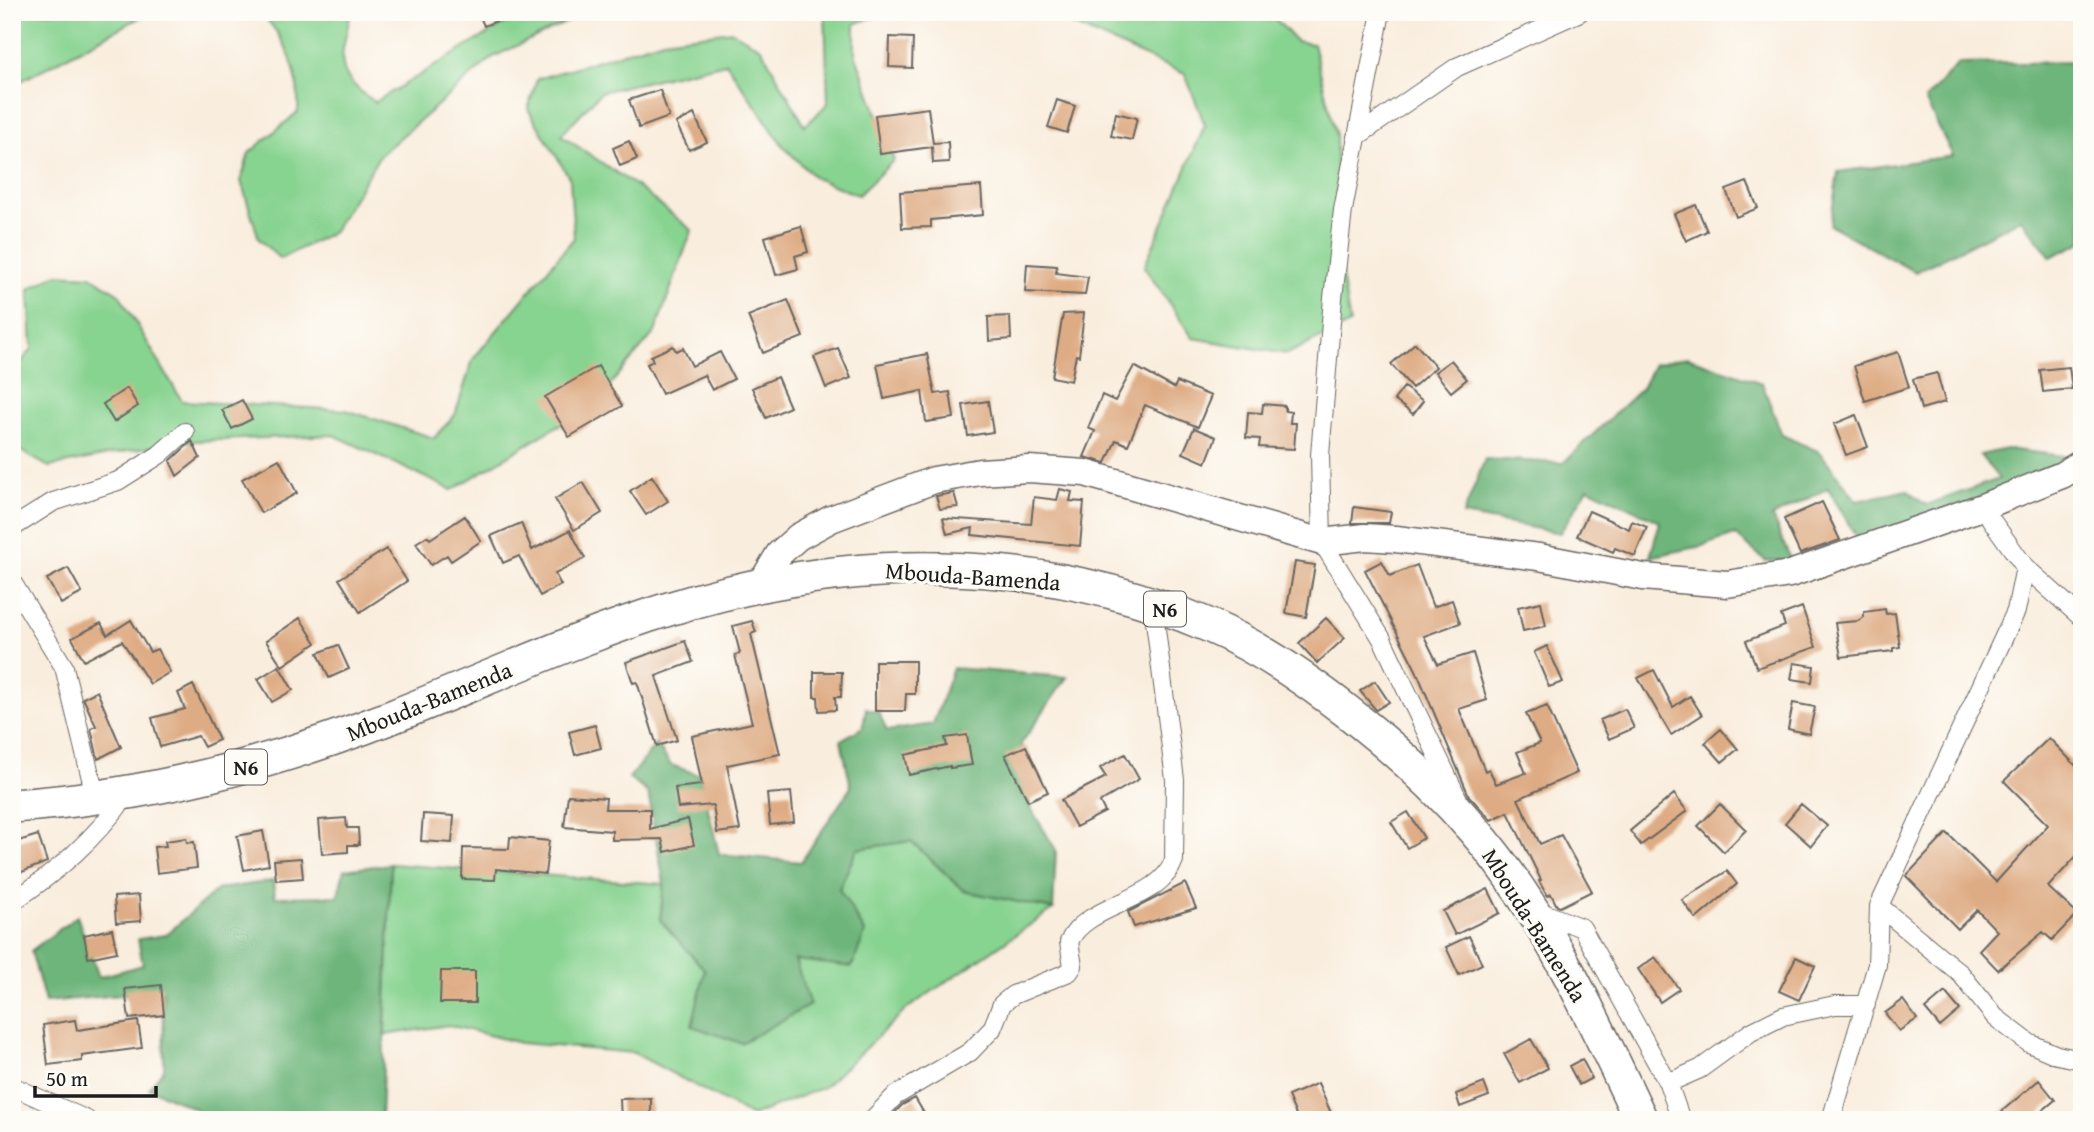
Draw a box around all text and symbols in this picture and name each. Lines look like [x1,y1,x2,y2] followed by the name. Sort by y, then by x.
[884,553,1062,599] street label: Mbouda-Bamenda
[1144,592,1186,626] road number: N6
[341,653,517,749] street label: Mbouda-Bamenda
[225,750,267,784] road number: N6
[1474,842,1596,1008] street label: Mbouda-Bamenda
[35,1055,156,1099] scale bar
[46,1063,88,1094] text: 50 m

